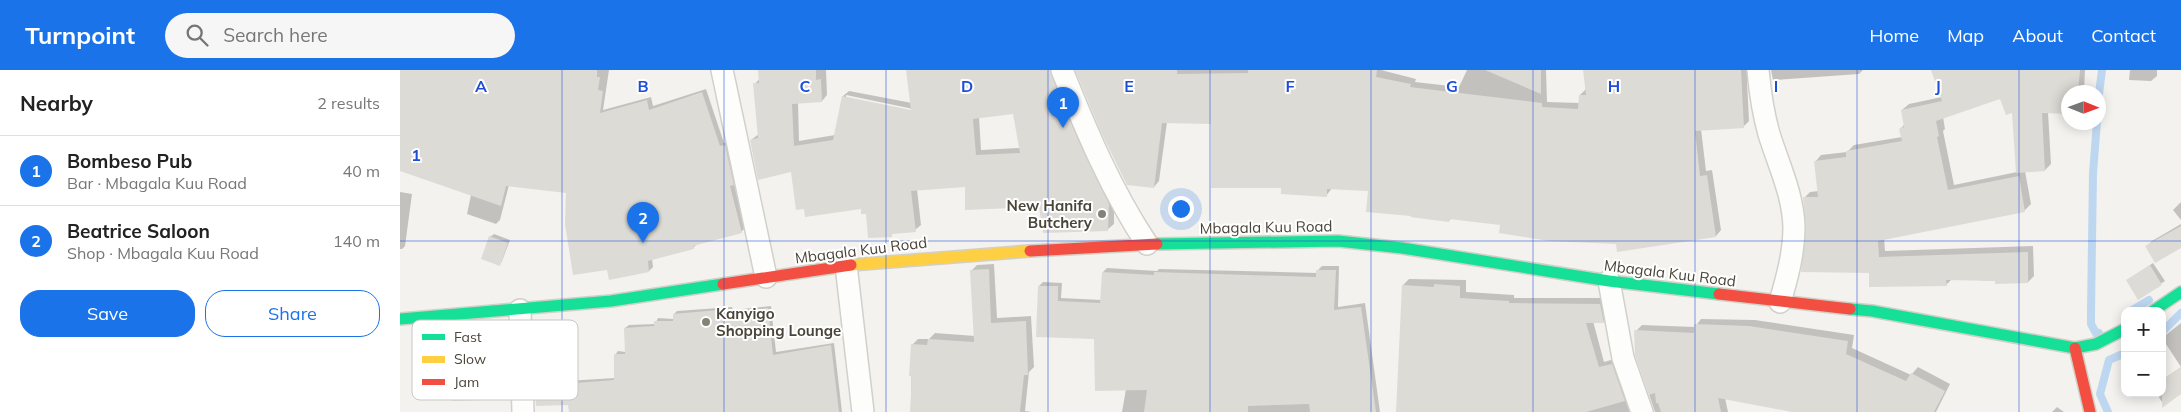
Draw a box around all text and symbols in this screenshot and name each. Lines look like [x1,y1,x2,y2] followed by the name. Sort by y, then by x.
[165,13,515,58] search box
[25,20,135,50] text: Turnpoint
[183,21,211,49] icon: search
[223,23,328,47] text: Search here
[1869,24,1919,47] text: Home
[1947,24,1984,47] text: Map
[2012,24,2063,47] text: About
[2091,24,2156,47] text: Contact
[475,76,487,96] text: A
[637,76,649,96] text: B
[800,76,811,96] text: C
[961,76,973,96] text: D
[1124,76,1134,96] text: E
[1285,76,1295,96] text: F
[1446,76,1458,96] text: G
[1608,76,1620,96] text: H
[1774,76,1778,96] text: I
[1935,76,1941,96] text: J
[2061,85,2106,130] north arrow
[1047,87,1079,128] pin: 1
[20,90,93,116] text: Nearby
[317,93,380,113] text: 2 results
[411,145,421,165] text: 1
[67,149,192,173] text: Bombeso Pub
[31,161,41,181] text: 1
[343,161,380,181] text: 40 m
[67,173,247,193] text: Bar · Mbagala Kuu Road
[1007,196,1093,232] place label: New Hanifa Butchery
[1168,196,1194,222] your location
[627,202,659,243] pin: 2
[1096,208,1108,220] marker: New Hanifa Butchery
[1199,216,1333,238] street label: Mbagala Kuu Road
[67,219,210,243] text: Beatrice Saloon
[31,231,41,251] text: 2
[333,231,380,251] text: 140 m
[794,232,928,268] street label: Mbagala Kuu Road
[67,243,259,263] text: Shop · Mbagala Kuu Road
[1603,255,1737,291] street label: Mbagala Kuu Road
[20,290,195,337] button: Save
[205,290,380,337] button: Share
[716,304,841,340] place label: Kanyigo Shopping Lounge
[2121,307,2166,397] map controls
[2121,307,2166,352] button: +
[700,316,712,328] marker: Kanyigo Shopping Lounge
[412,320,578,400] legend
[454,328,482,346] text: Fast
[454,350,486,368] text: Slow
[2121,352,2166,397] button: −
[454,373,479,391] text: Jam

